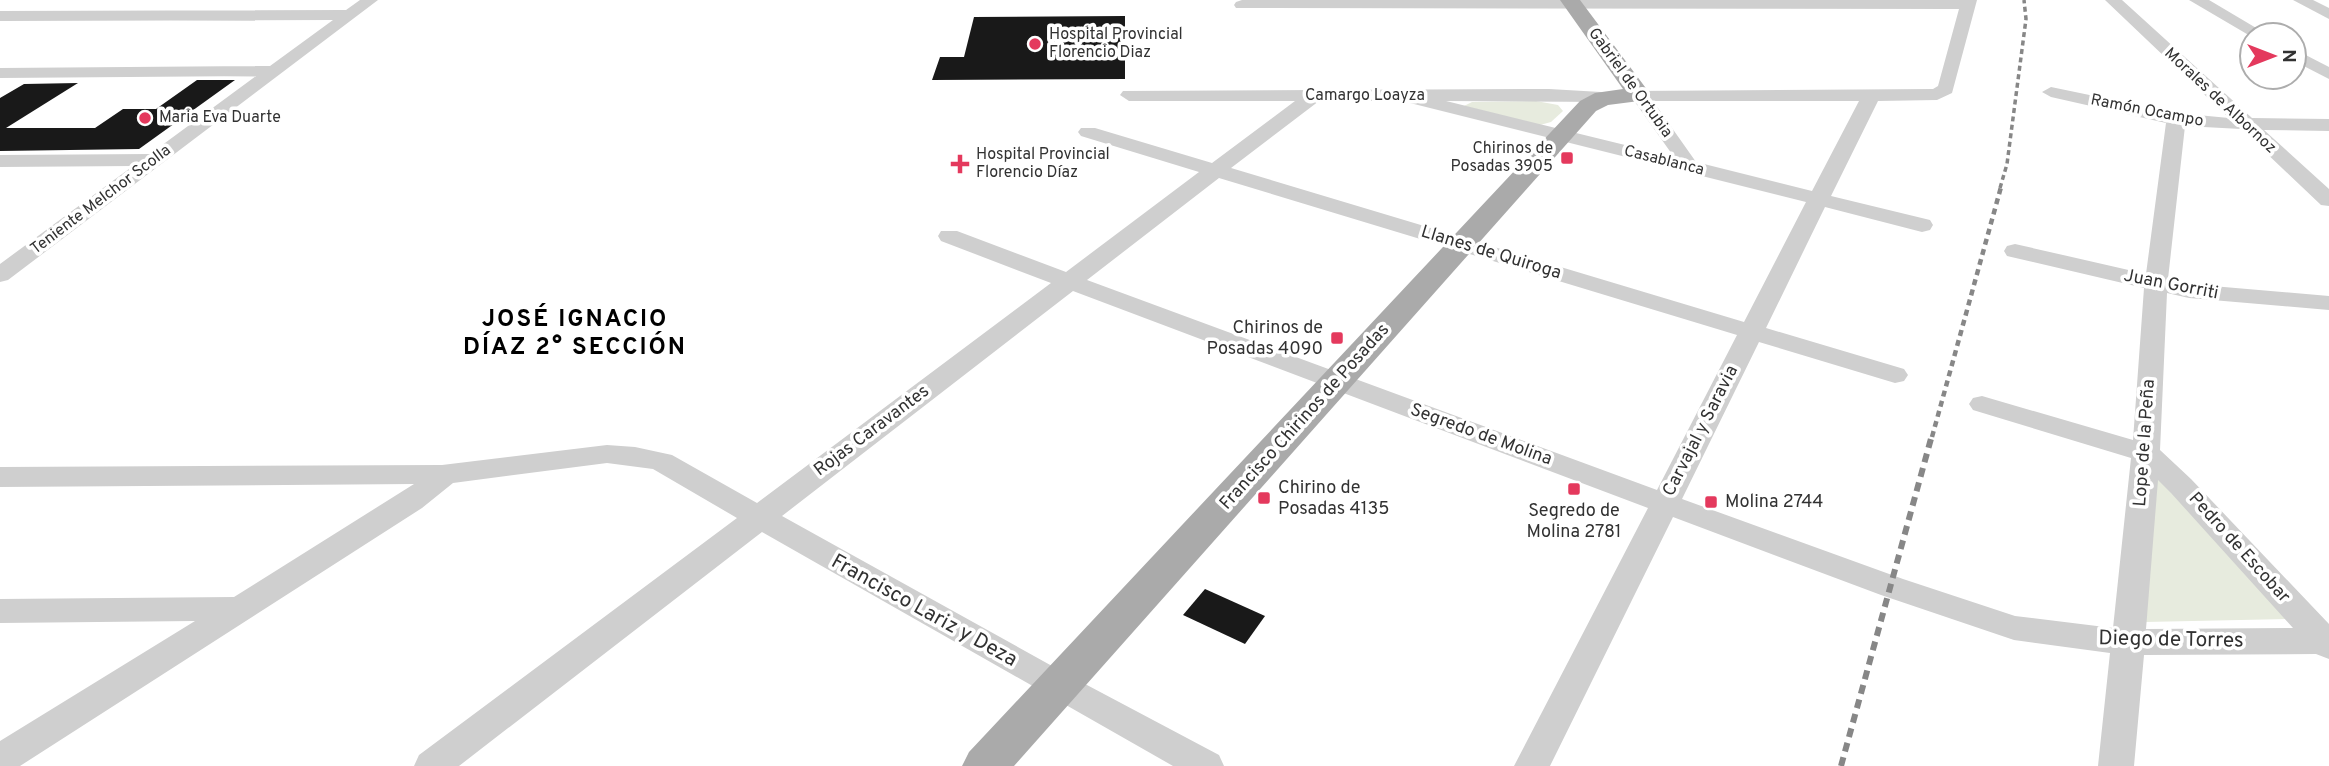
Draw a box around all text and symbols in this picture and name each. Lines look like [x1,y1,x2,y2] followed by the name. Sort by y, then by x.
[2238,21,2308,91] north arrow
[1583,24,1677,142] street label: Gabriel de Ortubia
[1049,25,1183,63] place label: Hospital Provincial Florencio Diaz
[1027,36,1043,52] marker: Hospital Provincial Florencio Diaz
[2160,44,2280,158] street label: Morales de Albornoz
[2276,49,2300,63] text: N
[1305,86,1425,106] street label: Camargo Loayza
[2089,90,2205,132] street label: Ramón Ocampo
[159,108,281,128] place label: Maria Eva Duarte
[137,110,153,126] marker: Maria Eva Duarte
[1450,139,1553,177] place label: Chirinos de Posadas 3905
[27,141,175,259] street label: Teniente Melchor Scolla
[1622,141,1706,181] street label: Casablanca
[976,145,1110,183] place label: Hospital Provincial Florencio Díaz
[1559,150,1575,166] marker: Chirinos de Posadas 3905
[950,154,970,174] marker: Hospital Provincial Florencio Díaz
[1418,221,1564,285] street label: Llanes de Quiroga
[2122,265,2220,305] street label: Juan Gorriti
[463,303,687,363] district label: JOSÉ IGNACIO DÍAZ 2° SECCIÓN
[1207,317,1323,361] place label: Chirinos de Posadas 4090
[1215,319,1395,515] street label: Francisco Chirinos de Posadas
[1329,330,1345,346] marker: Chirinos de Posadas 4090
[1658,362,1744,500] street label: Carvajal y Saravia
[2129,379,2161,507] street label: Lope de la Peña
[810,380,934,482] street label: Rojas Caravantes
[1407,399,1555,471] street label: Segredo de Molina
[1278,477,1389,521] place label: Chirino de Posadas 4135
[1566,481,1582,497] marker: Segredo de Molina 2781
[2183,488,2295,608] street label: Pedro de Escobar
[1256,490,1272,506] marker: Chirino de Posadas 4135
[1725,491,1824,514] place label: Molina 2744
[1703,494,1719,510] marker: Molina 2744
[1526,500,1622,544] place label: Segredo de Molina 2781
[826,548,1022,674] street label: Francisco Lariz y Deza
[2098,625,2244,655] street label: Diego de Torres

